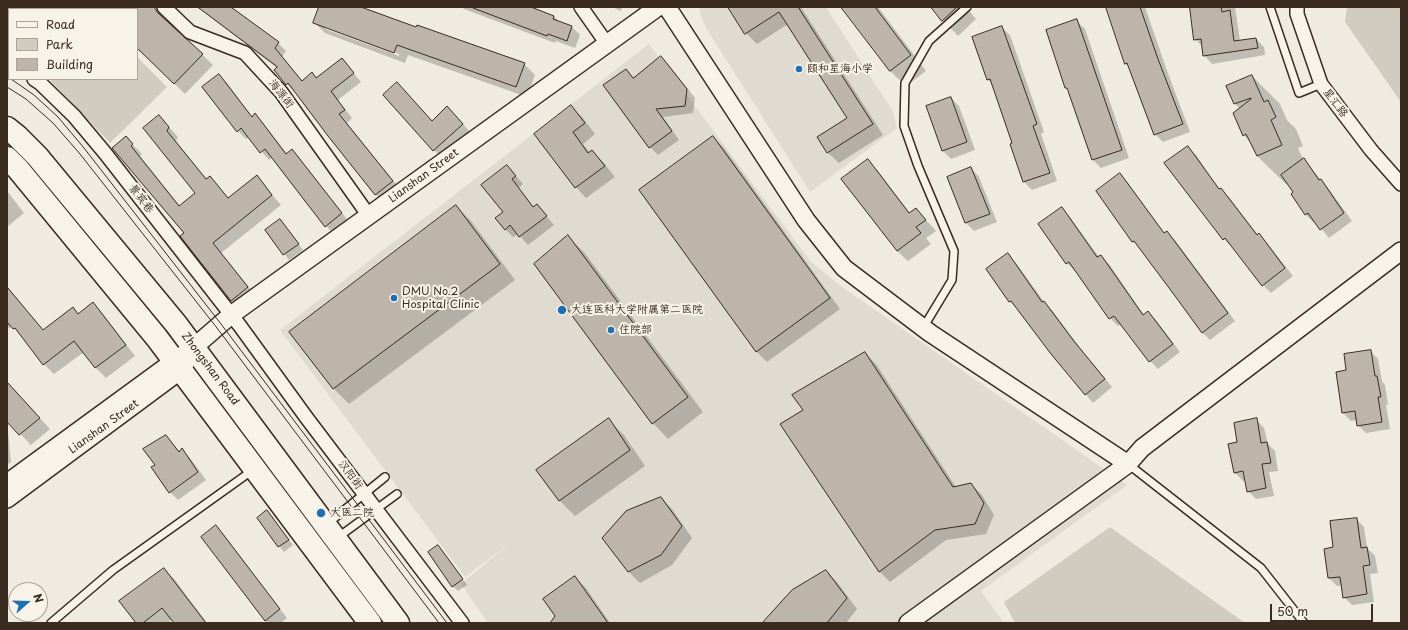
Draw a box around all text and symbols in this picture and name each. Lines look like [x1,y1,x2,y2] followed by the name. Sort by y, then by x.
[8,8,138,80] legend
[46,15,75,33] text: Road
[46,35,73,53] text: Park
[46,55,93,73] text: Building
[807,62,873,76] place label: 颐和星海小学
[794,64,804,74] marker: 颐和星海小学
[265,77,297,111] street label: 海源街
[1320,86,1350,120] street label: 星汇路
[386,146,462,206] street label: Lianshan Street
[126,182,156,216] street label: 景宾巷
[402,285,479,311] place label: DMU No.2 Hospital Clinic
[389,293,399,303] marker: DMU No.2 Hospital Clinic
[571,303,703,317] place label: 大连医科大学附属第二医院
[556,304,568,316] marker: 大连医科大学附属第二医院
[619,323,652,337] place label: 住院部
[606,325,616,335] marker: 住院部
[178,330,242,408] street label: Zhongshan Road
[66,397,142,457] street label: Lianshan Street
[335,458,365,492] street label: 汉阳街
[330,506,374,520] place label: 大医二院
[315,507,327,519] marker: 大医二院
[8,582,48,622] north arrow
[29,591,48,605] text: N
[1272,596,1375,622] scale bar
[1277,602,1308,620] text: 50 m

